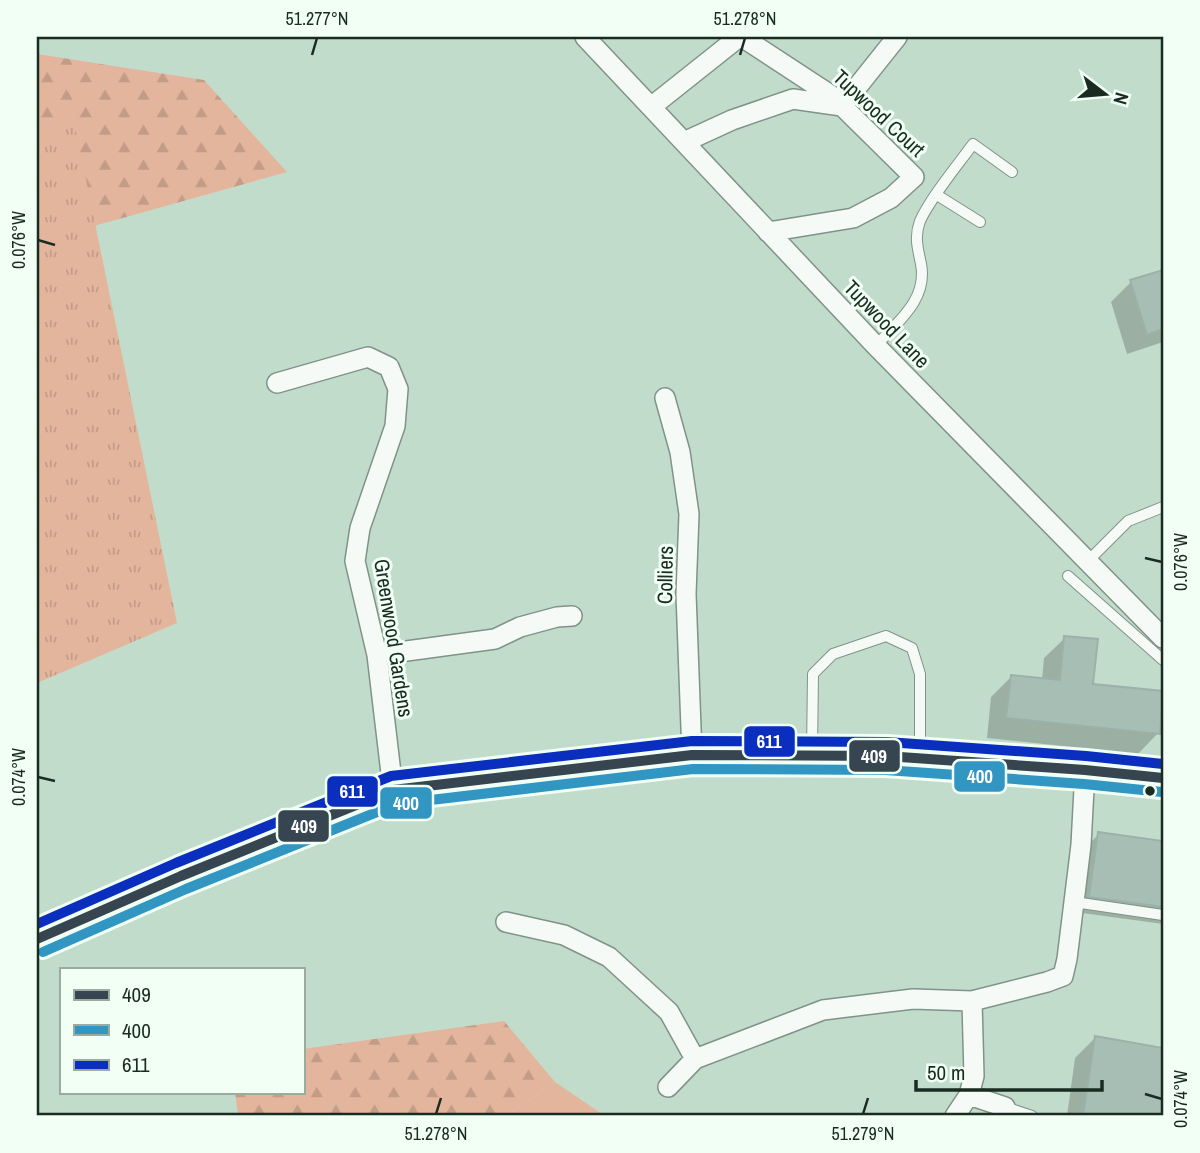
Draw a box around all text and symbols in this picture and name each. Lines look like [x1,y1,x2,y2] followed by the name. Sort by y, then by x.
[286,6,349,31] text: 51.277°N
[714,6,777,31] text: 51.278°N
[1070,60,1140,130] north arrow
[827,63,932,163] street label: Tupwood Court
[1107,90,1135,108] text: N
[6,211,31,269] text: 0.076°W
[838,273,936,375] street label: Tupwood Lane
[1168,533,1193,591] text: 0.076°W
[650,546,680,604] street label: Colliers
[367,557,421,719] street label: Greenwood Gardens
[743,725,796,758] line badge: 611
[756,728,782,754] text: 611
[848,739,901,773] line badge: 409
[861,743,887,769] text: 409
[6,748,31,806] text: 0.074°W
[953,760,1006,793] line badge: 400
[967,763,993,789] text: 400
[326,775,379,808] line badge: 611
[339,778,365,804] text: 611
[1143,784,1157,798] unlabelled marker
[379,786,433,820] line badge: 400
[393,790,419,816] text: 400
[277,809,330,843] line badge: 409
[291,813,317,839] text: 409
[60,968,304,1094] legend
[122,980,151,1009] text: 409
[122,1016,151,1045] text: 400
[916,1048,1102,1092] scale bar
[122,1050,150,1079] text: 611
[927,1058,965,1087] text: 50 m
[1168,1070,1193,1128] text: 0.074°W
[405,1121,468,1146] text: 51.278°N
[832,1121,895,1146] text: 51.279°N

